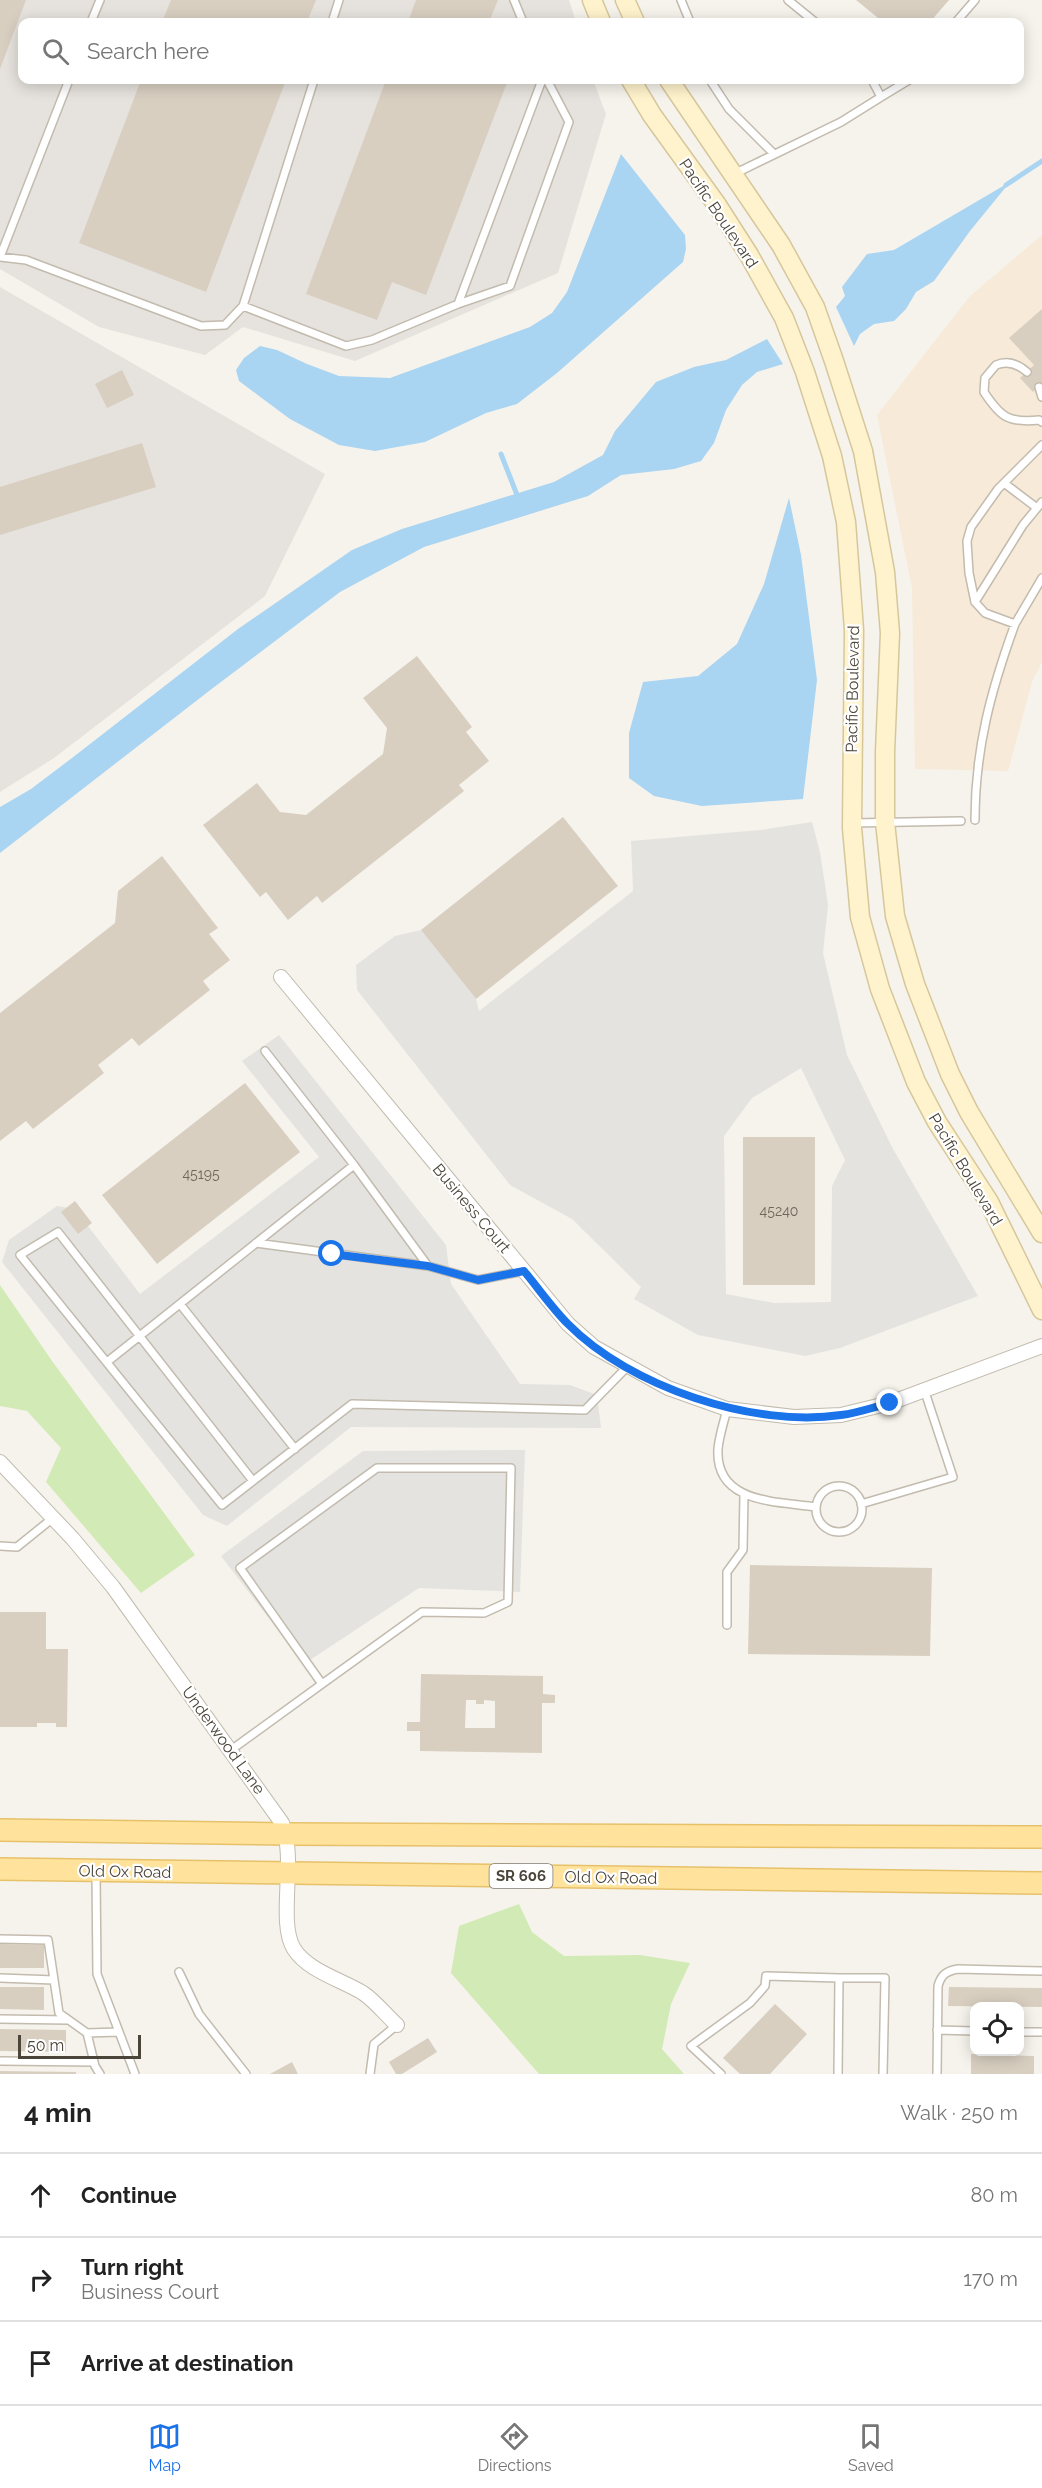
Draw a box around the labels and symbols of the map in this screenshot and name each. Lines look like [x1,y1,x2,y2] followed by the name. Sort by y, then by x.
[675,155,762,271] street label: Pacific Boulevard
[842,625,863,753] street label: Pacific Boulevard
[925,1110,1007,1229] street label: Pacific Boulevard
[429,1160,515,1257] street label: Business Court
[182,1166,220,1182] house number: 45195
[760,1203,798,1219] house number: 45240
[318,1240,344,1266] route start
[876,1389,902,1415] route end
[178,1683,269,1798] street label: Underwood Lane
[78,1861,172,1882] street label: Old Ox Road
[490,1864,552,1888] road number: SR 606
[564,1867,658,1888] street label: Old Ox Road
[18,2032,141,2060] scale bar

